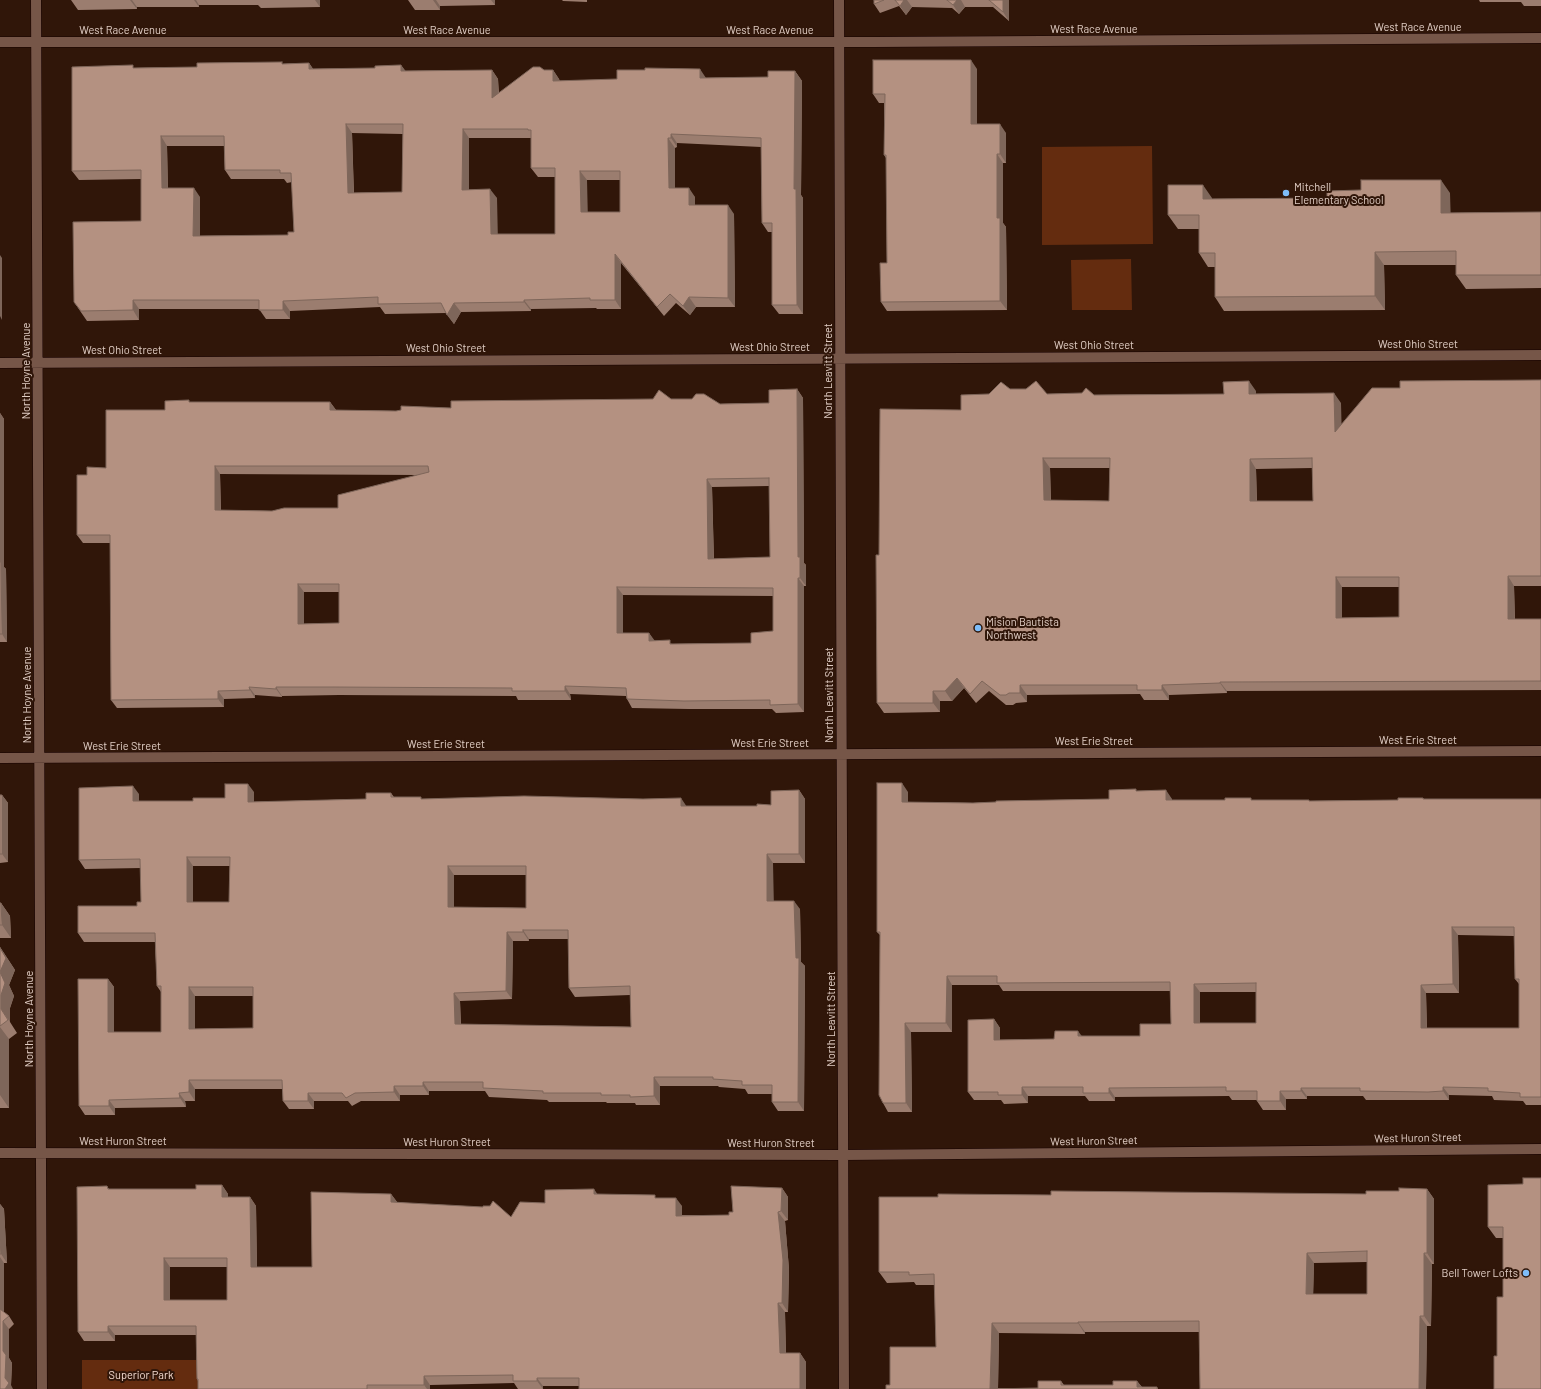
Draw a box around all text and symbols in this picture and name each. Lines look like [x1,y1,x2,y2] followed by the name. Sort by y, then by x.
[1374,20,1462,34] street label: West Race Avenue
[1050,22,1138,36] street label: West Race Avenue
[79,23,167,37] street label: West Race Avenue
[403,23,491,37] street label: West Race Avenue
[726,23,814,37] street label: West Race Avenue
[1294,180,1384,206] place label: Mitchell Elementary School
[1281,188,1291,198] marker: Mitchell Elementary School
[19,323,33,419] street label: North Hoyne Avenue
[821,323,835,419] street label: North Leavitt Street
[1378,337,1458,351] street label: West Ohio Street
[1054,338,1134,352] street label: West Ohio Street
[730,340,810,354] street label: West Ohio Street
[406,341,486,355] street label: West Ohio Street
[82,343,162,357] street label: West Ohio Street
[986,615,1059,641] place label: Mision Bautista Northwest
[973,623,983,633] marker: Mision Bautista Northwest
[20,647,34,743] street label: North Hoyne Avenue
[822,647,836,743] street label: North Leavitt Street
[1379,733,1457,747] street label: West Erie Street
[1055,734,1133,748] street label: West Erie Street
[731,736,809,750] street label: West Erie Street
[407,737,485,751] street label: West Erie Street
[83,739,161,753] street label: West Erie Street
[22,971,36,1067] street label: North Hoyne Avenue
[824,971,838,1067] street label: North Leavitt Street
[1374,1131,1462,1145] street label: West Huron Street
[79,1134,167,1148] street label: West Huron Street
[1050,1134,1138,1148] street label: West Huron Street
[403,1135,491,1149] street label: West Huron Street
[727,1136,815,1150] street label: West Huron Street
[1442,1266,1518,1280] place label: Bell Tower Lofts
[1521,1268,1531,1278] marker: Bell Tower Lofts
[109,1368,173,1382] park label: Superior Park

